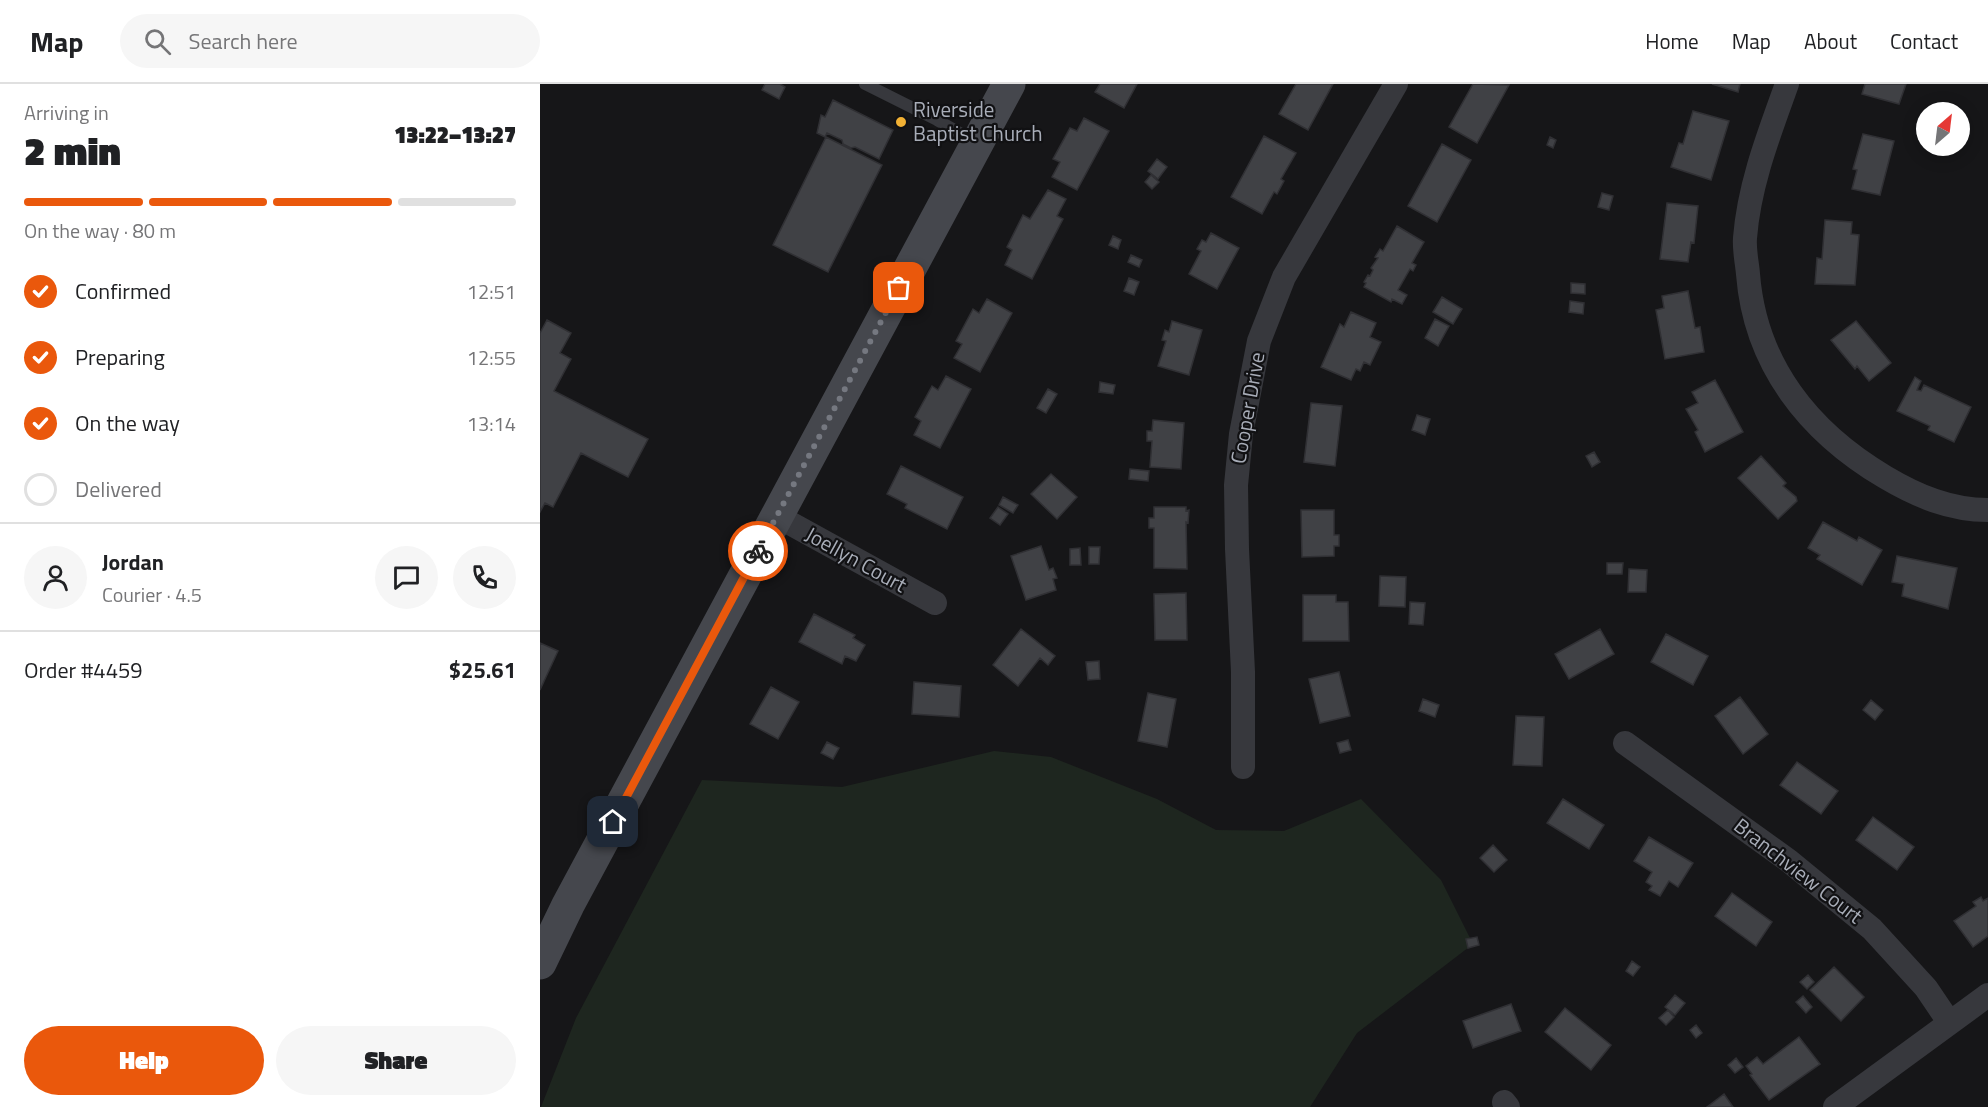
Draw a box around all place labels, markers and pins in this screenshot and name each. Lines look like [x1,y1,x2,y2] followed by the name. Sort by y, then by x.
[913,93,1043,149] place label: Riverside Baptist Church
[894,115,908,129] marker: Riverside Baptist Church
[873,262,924,313] pin
[587,796,638,847] pin

